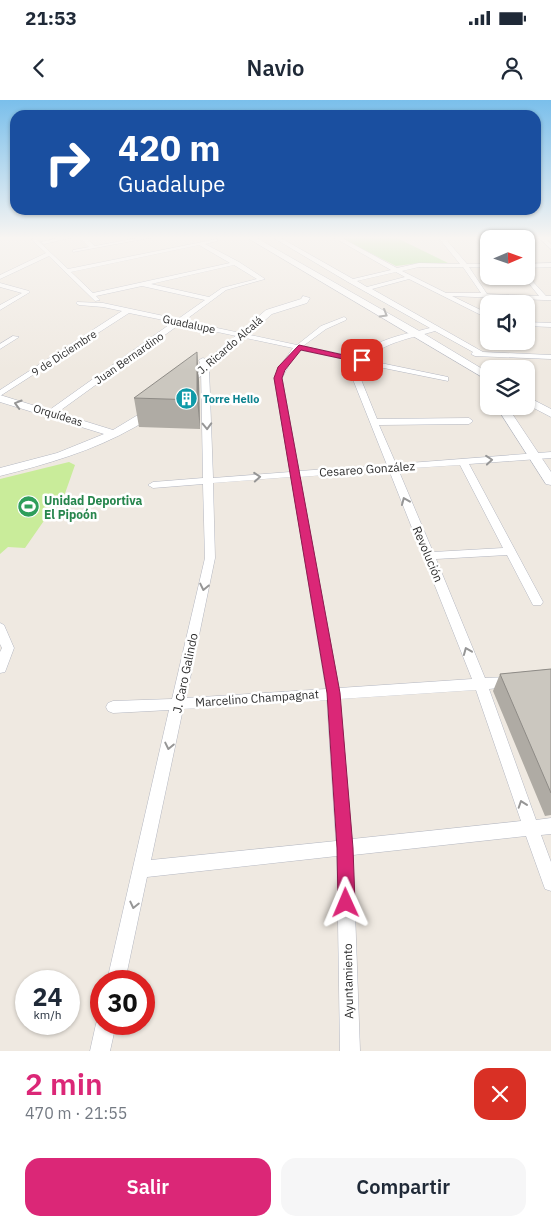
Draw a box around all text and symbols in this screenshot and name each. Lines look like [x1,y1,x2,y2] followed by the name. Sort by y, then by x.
[25,6,77,30] text: 21:53
[247,53,304,82] text: Navio
[25,54,53,82] icon: back
[498,54,526,82] icon: person
[118,125,221,171] text: 420 m
[35,130,100,195] icon: right
[118,169,225,198] text: Guadalupe
[480,230,535,285] north arrow
[480,230,535,415] map controls
[480,295,535,350] button: sound
[378,307,387,317] one-way arrow
[161,312,217,336] street label: Guadalupe
[195,313,265,377] street label: J. Ricardo Alcalá
[29,327,99,379] street label: 9 de Diciembre
[92,329,166,387] street label: Juan Bernardino
[341,339,383,381] pin
[348,346,376,374] icon: arrive
[480,360,535,415] button: layers
[175,387,199,411] building icon: Torre Helio
[203,392,259,406] place label: Torre Helio
[14,399,23,409] one-way arrow
[32,401,84,429] street label: Orquídeas
[202,422,212,430] one-way arrow
[485,455,493,466] one-way arrow
[319,458,416,480] street label: Cesareo González
[253,472,261,483] one-way arrow
[44,493,143,522] place label: Unidad Deportiva El Pipoón
[16,495,40,519] sports icon: Unidad Deportiva El Pipoón
[401,497,412,506] one-way arrow
[410,524,446,584] street label: Revolución
[199,583,210,592] one-way arrow
[169,631,201,714] street label: J. Caro Galindo
[463,647,474,656] one-way arrow
[195,686,319,710] street label: Marcelino Champagnat
[164,742,175,751] one-way arrow
[518,801,528,809] one-way arrow
[319,876,371,928] position arrow
[129,900,140,909] one-way arrow
[340,943,356,1019] street label: Ayuntamiento
[90,970,155,1035] speed limit sign: 30
[32,980,63,1013] text: 24
[33,1007,62,1022] text: km/h
[25,1064,103,1103] text: 2 min
[474,1068,526,1120] button: close
[25,1103,127,1123] text: 470 m · 21:55
[25,1158,271,1216] button: Salir
[281,1158,526,1216] button: Compartir

